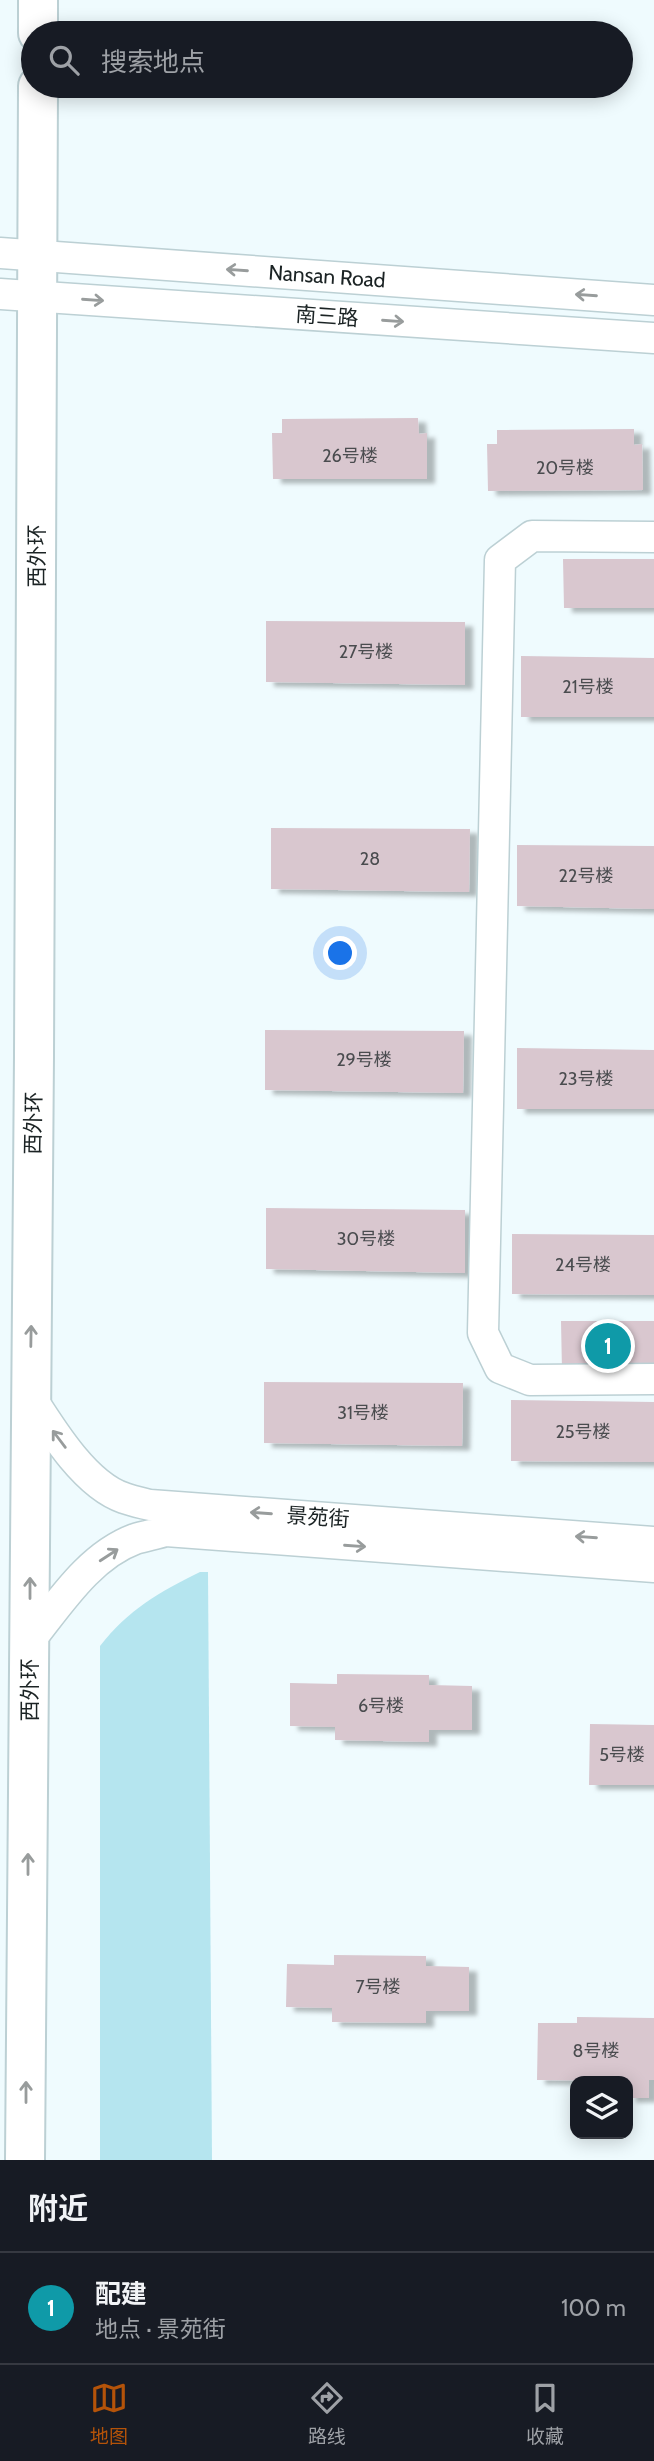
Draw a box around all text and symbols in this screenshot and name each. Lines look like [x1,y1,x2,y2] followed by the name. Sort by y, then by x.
[21,21,633,98] search box
[45,41,83,79] icon: search
[101,46,205,78] text: 搜索地点
[268,259,386,293] street label: Nansan Road
[226,263,249,276] one-way arrow
[575,288,598,301] one-way arrow
[81,294,104,307] one-way arrow
[295,301,359,331] street label: 南三路
[381,314,404,327] one-way arrow
[322,445,378,467] house number: 26号楼
[536,457,594,479] house number: 20号楼
[24,525,49,588] street label: 西外环
[339,641,393,663] house number: 27号楼
[562,676,614,698] house number: 21号楼
[360,848,380,870] house number: 28
[559,865,613,887] house number: 22号楼
[323,936,357,970] your location
[336,1049,392,1071] house number: 29号楼
[558,1068,614,1090] house number: 23号楼
[20,1091,46,1155] street label: 西外环
[337,1228,395,1250] house number: 30号楼
[555,1254,611,1276] house number: 24号楼
[585,1320,631,1372] pin: 1
[24,1325,38,1348] one-way arrow
[337,1402,389,1424] house number: 31号楼
[555,1421,611,1443] house number: 25号楼
[51,1431,66,1449] one-way arrow
[286,1502,350,1532] street label: 景苑街
[251,1506,273,1519] one-way arrow
[575,1530,598,1543] one-way arrow
[343,1540,366,1553] one-way arrow
[99,1547,118,1562] one-way arrow
[23,1577,37,1600] one-way arrow
[17,1659,42,1722] street label: 西外环
[358,1695,404,1717] house number: 6号楼
[599,1744,645,1766] house number: 5号楼
[21,1853,35,1876] one-way arrow
[355,1976,401,1998] house number: 7号楼
[573,2040,619,2062] house number: 8号楼
[570,2076,633,2139] map controls
[570,2076,633,2139] button: layers
[19,2081,33,2104] one-way arrow
[28,2190,88,2227] text: 附近
[95,2278,147,2310] text: 配建
[47,2294,55,2322] text: 1
[561,2294,626,2322] text: 100 m
[95,2315,226,2343] text: 地点 · 景苑街
[90,2379,128,2448] tab: 地图
[308,2379,346,2448] tab: 路线
[526,2379,564,2448] tab: 收藏

